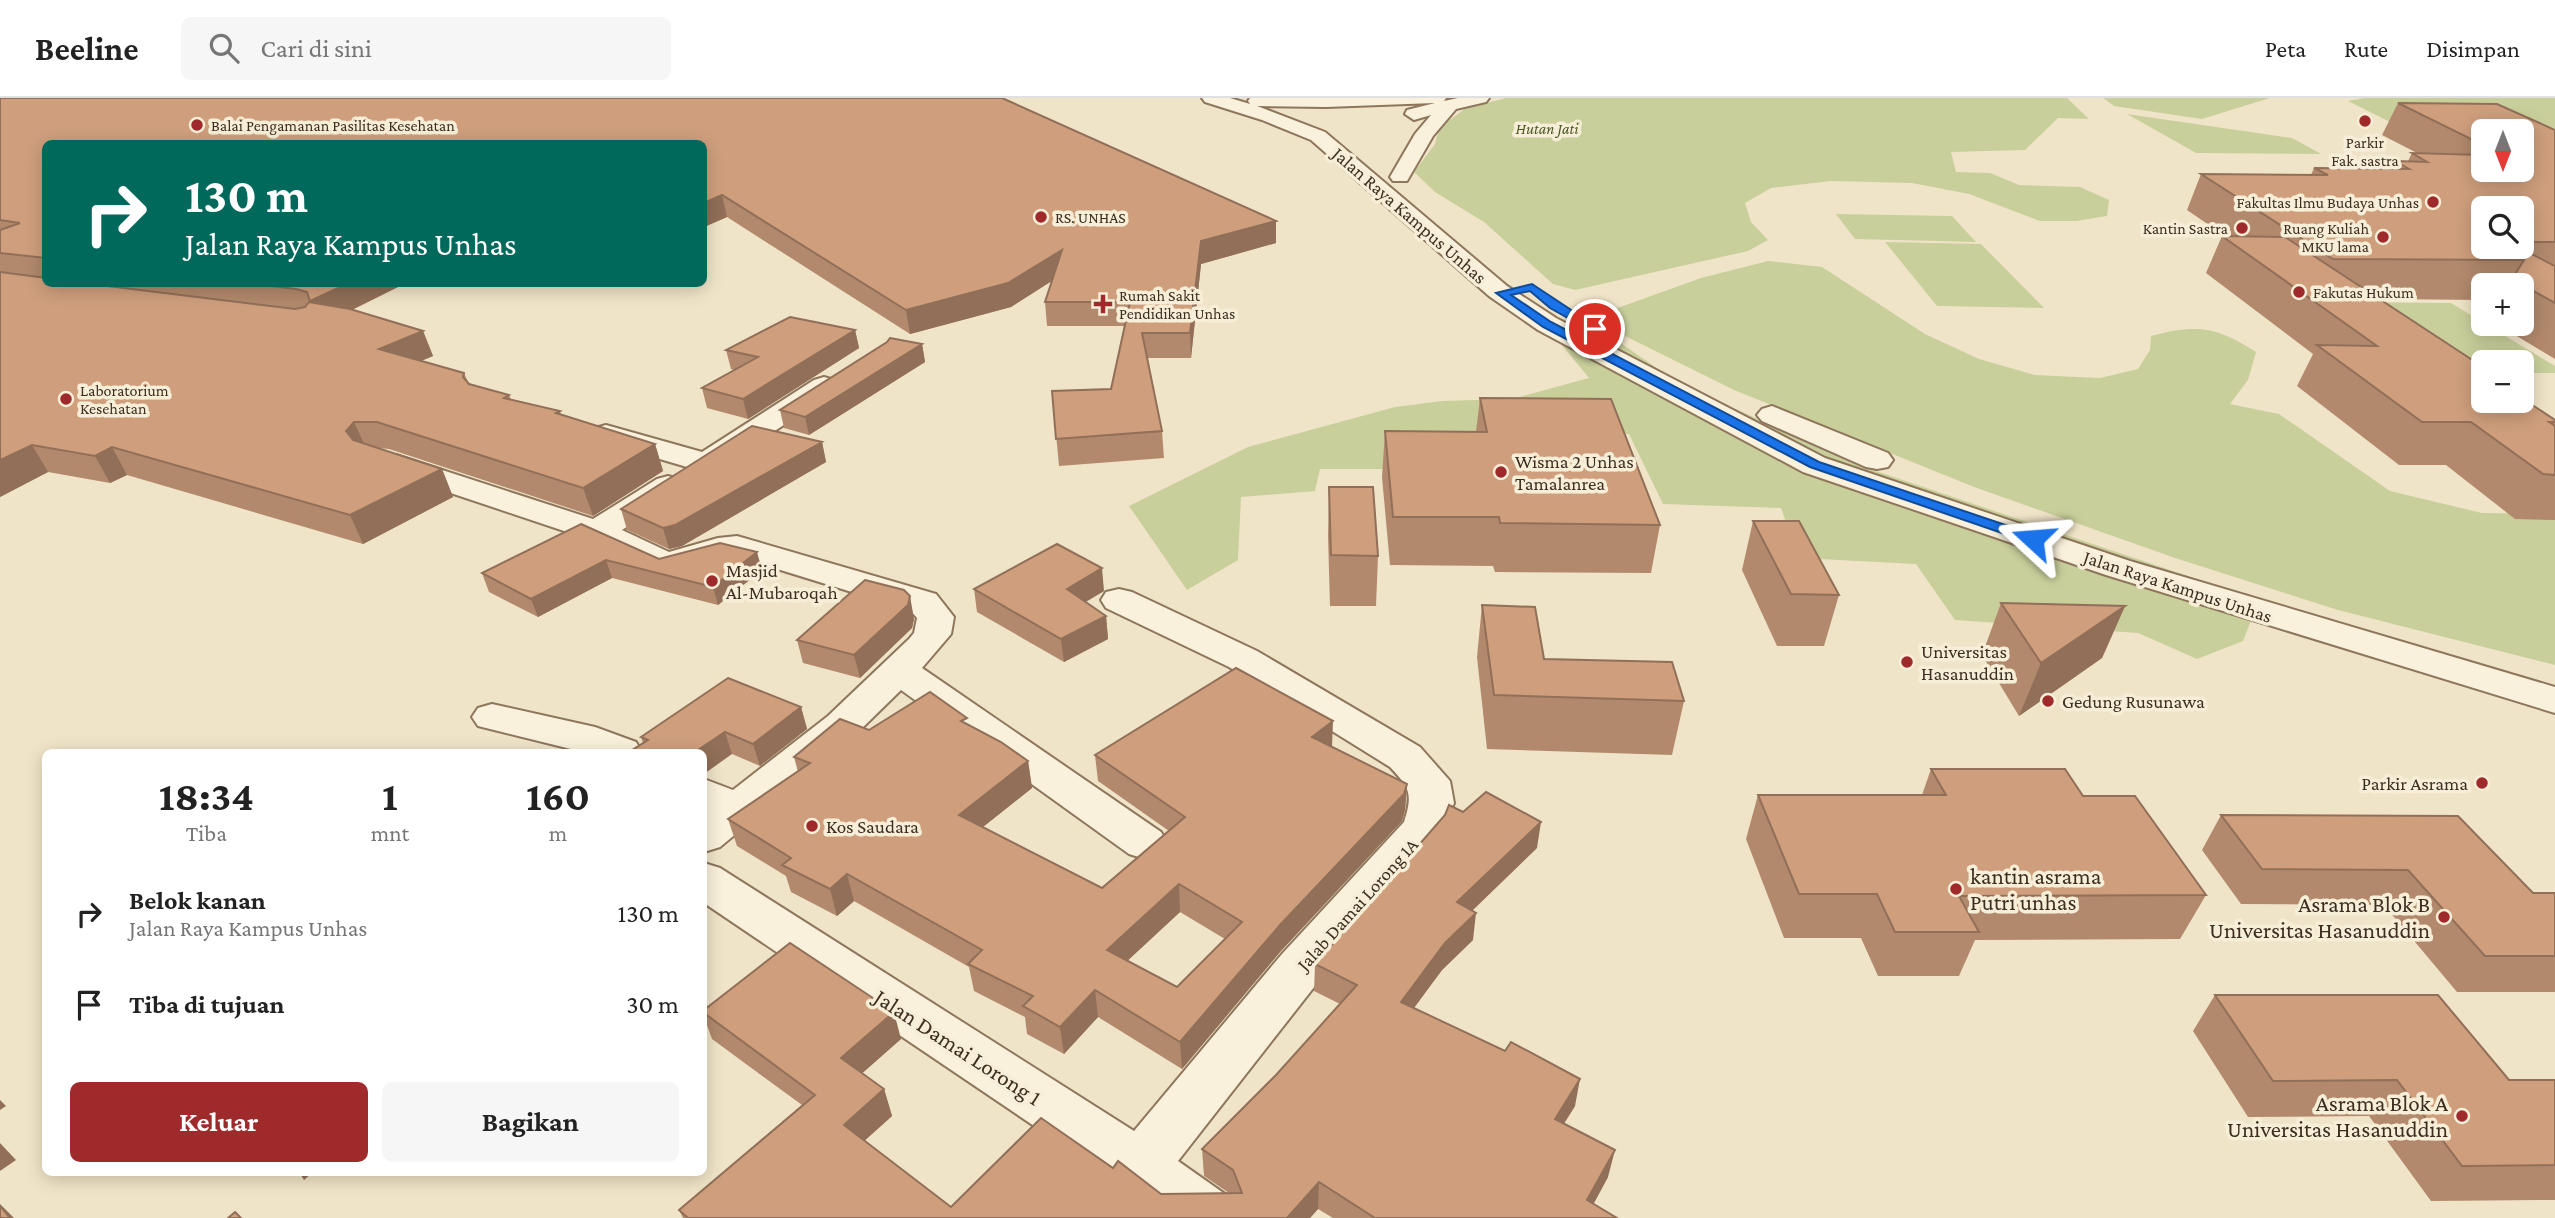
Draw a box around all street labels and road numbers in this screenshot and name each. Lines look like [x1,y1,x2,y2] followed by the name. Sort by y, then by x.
[1327,142,1491,288] street label: Jalan Raya Kampus Unhas
[2079,545,2275,627] street label: Jalan Raya Kampus Unhas
[1291,834,1422,976] street label: Jalab Damai Lorong 1A
[868,982,1046,1111] street label: Jalan Damai Lorong 1

